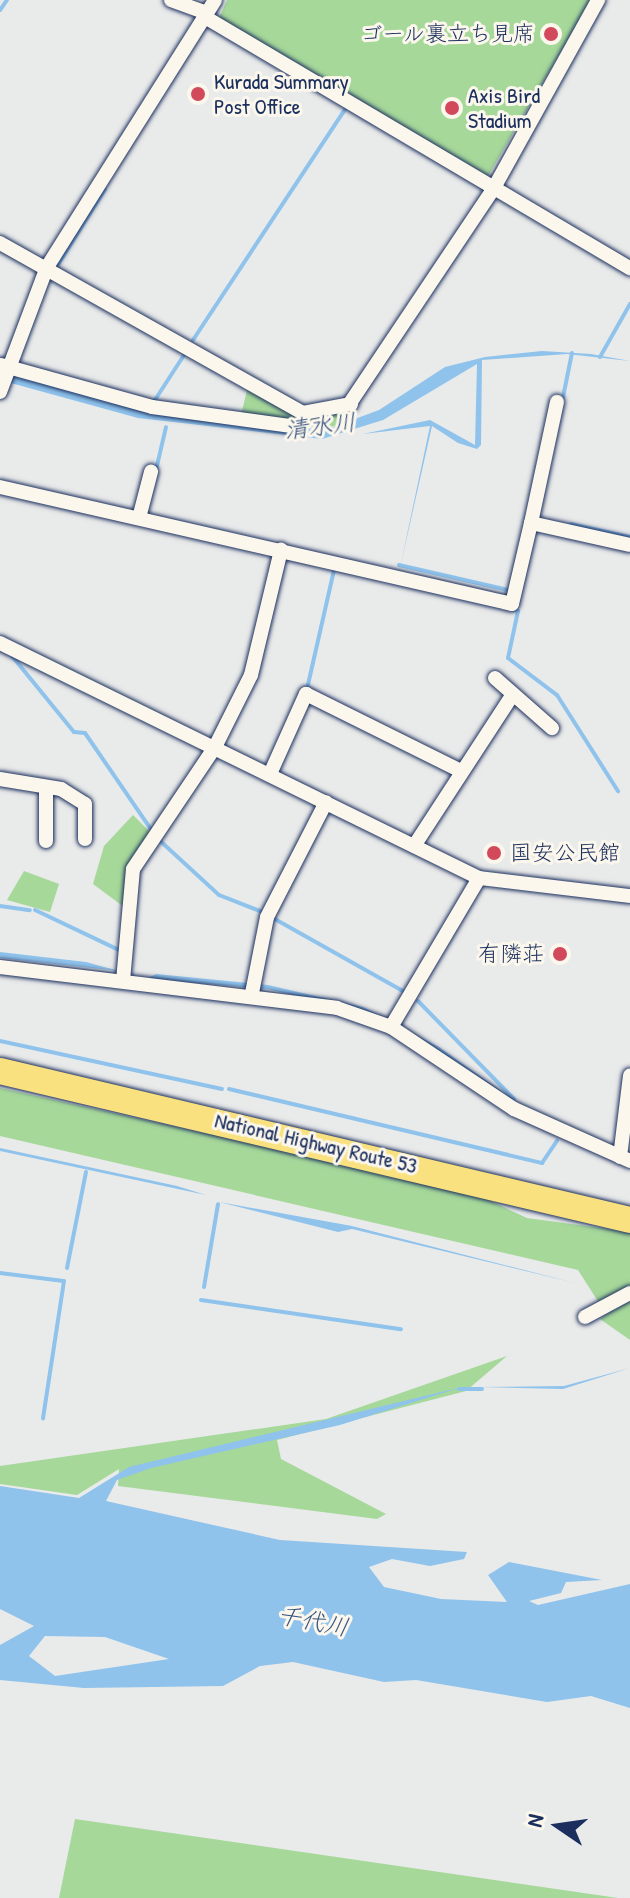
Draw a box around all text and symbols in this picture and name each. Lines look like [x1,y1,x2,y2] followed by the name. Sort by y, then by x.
[359,21,535,47] place label: ゴール裏立ち見席
[542,25,560,43] marker: ゴール裏立ち見席
[214,68,349,120] place label: Kurada Summary Post Office
[468,82,540,134] place label: Axis Bird Stadium
[189,85,207,103] marker: Kurada Summary Post Office
[443,99,461,117] marker: Axis Bird Stadium
[283,407,357,445] water label: 清水川
[510,840,620,866] place label: 国安公民館
[485,844,503,862] marker: 国安公民館
[478,941,544,967] place label: 有隣荘
[551,945,569,963] marker: 有隣荘
[212,1107,420,1179] street label: National Highway Route 53
[275,1600,351,1642] water label: 千代川
[518,1786,598,1866] north arrow
[519,1812,551,1830] text: N

